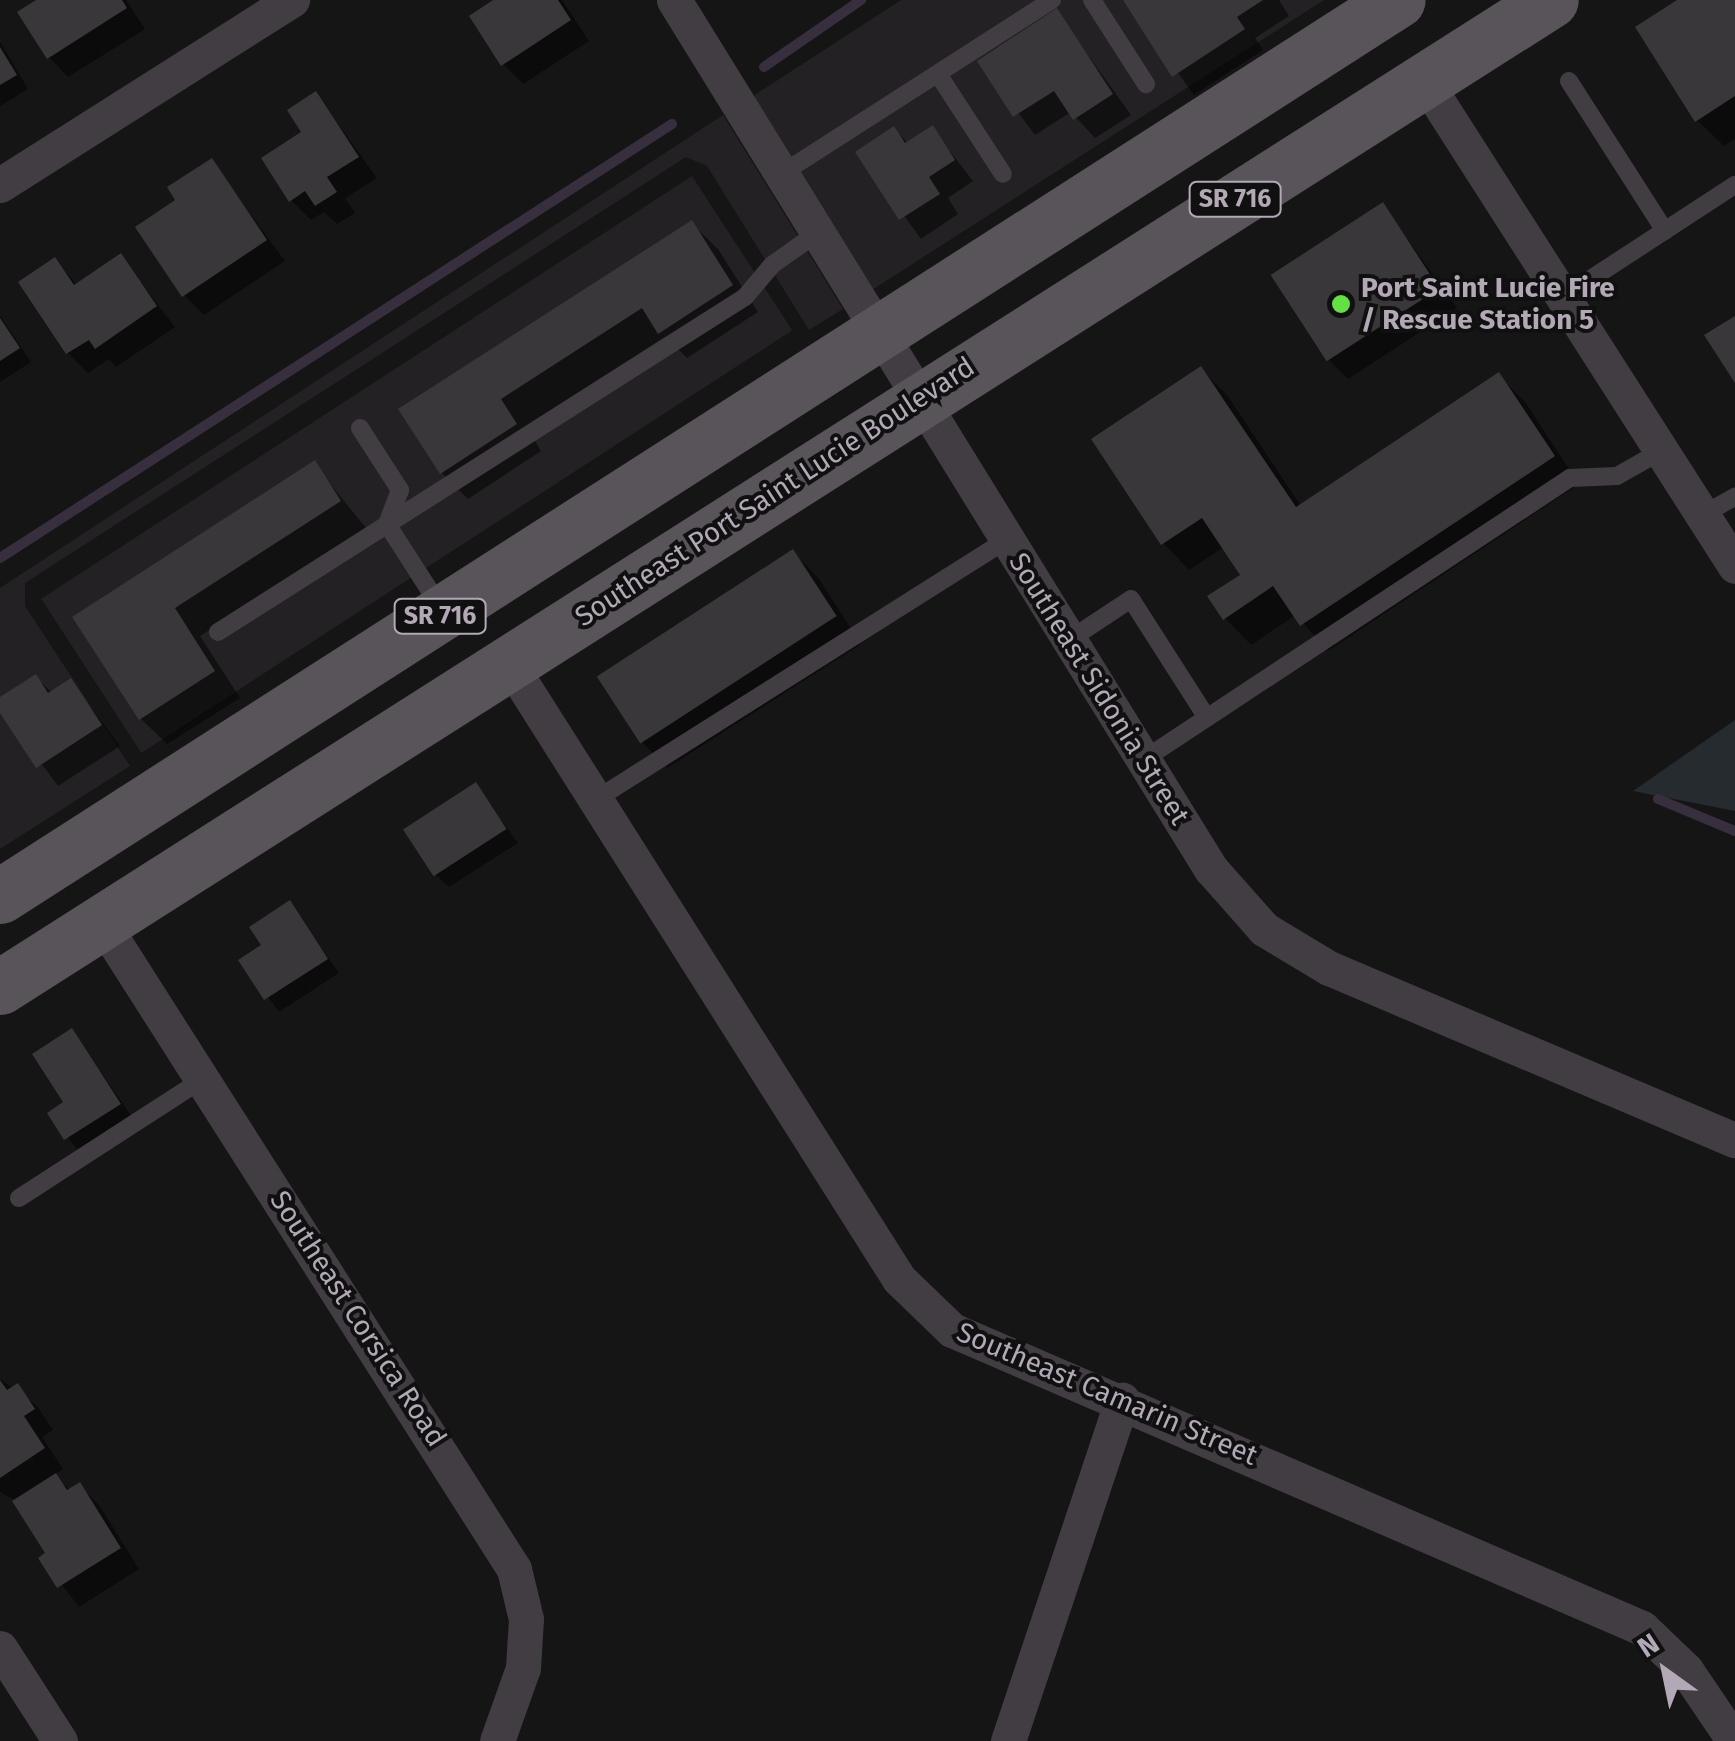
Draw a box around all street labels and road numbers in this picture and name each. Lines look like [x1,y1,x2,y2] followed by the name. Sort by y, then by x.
[1188,179,1282,219] road number: SR 716
[569,350,981,634] street label: Southeast Port Saint Lucie Boulevard
[1002,547,1196,831] street label: Southeast Sidonia Street
[392,596,488,636] road number: SR 716
[263,1185,453,1453] street label: Southeast Corsica Road
[952,1315,1262,1473] street label: Southeast Camarin Street

